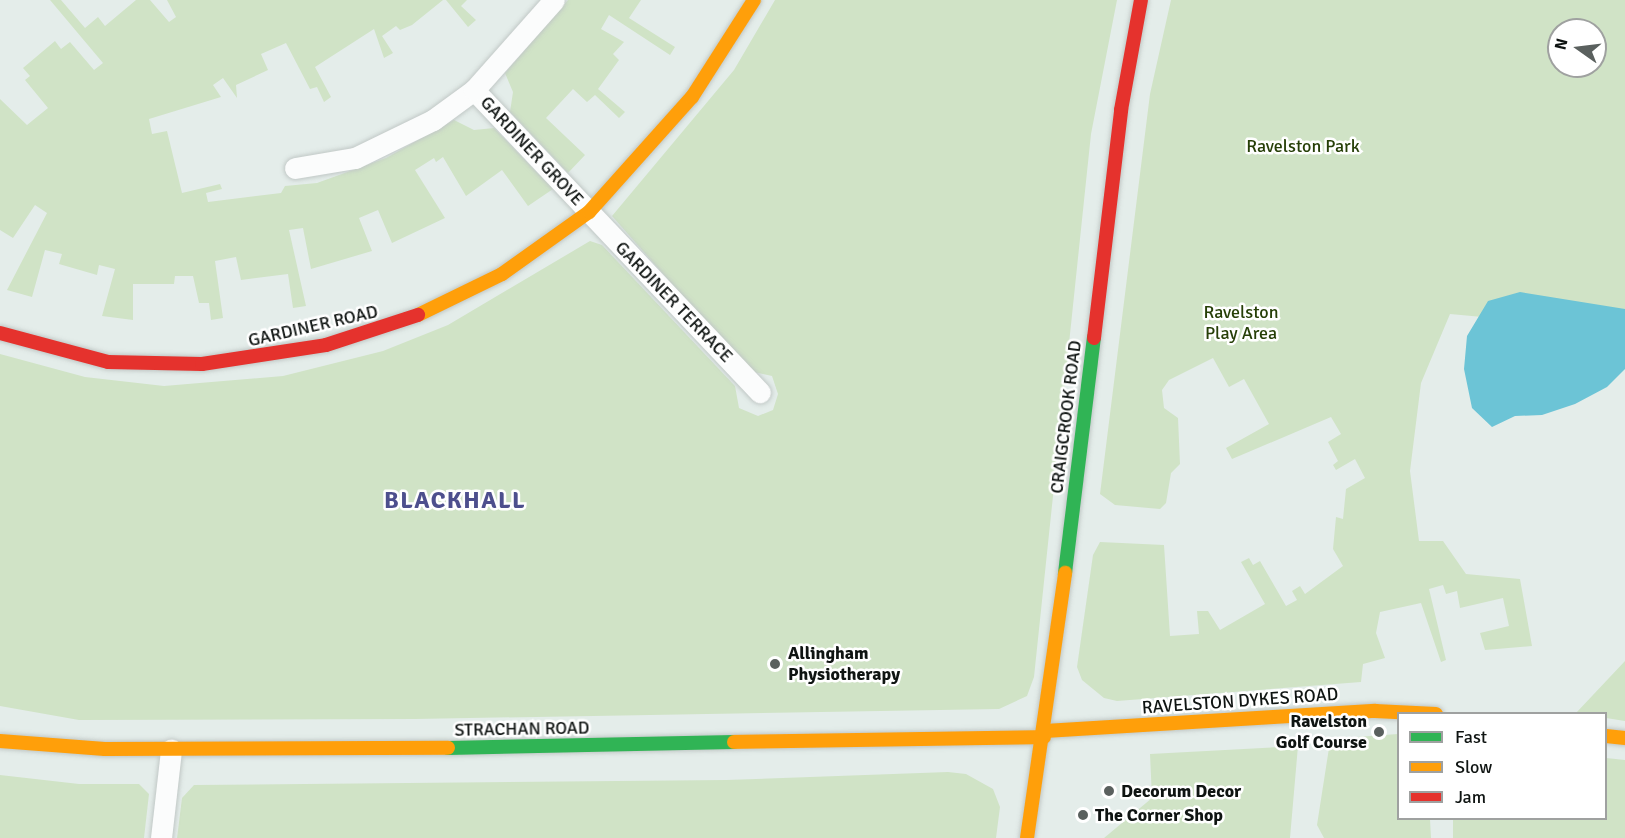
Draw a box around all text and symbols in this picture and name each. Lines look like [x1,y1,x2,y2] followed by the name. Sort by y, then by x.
[1547,18,1607,78] north arrow
[1550,36,1573,52] text: N
[476,92,588,210] street label: GARDINER GROVE
[1246,135,1360,157] park label: Ravelston Park
[611,237,737,367] street label: GARDINER TERRACE
[246,301,380,351] street label: GARDINER ROAD
[1204,302,1278,344] park label: Ravelston Play Area
[1046,339,1086,495] street label: CRAIGCROOK ROAD
[384,487,526,515] district label: BLACKHALL
[788,643,900,686] place label: Allingham Physiotherapy
[766,655,784,673] marker: Allingham Physiotherapy
[1141,683,1339,719] street label: RAVELSTON DYKES ROAD
[1276,711,1367,754] place label: Ravelston Golf Course
[1397,712,1607,820] legend
[454,717,590,741] street label: STRACHAN ROAD
[1372,725,1386,739] marker: Ravelston Golf Course
[1455,726,1487,748] text: Fast
[1455,756,1492,778] text: Slow
[1121,780,1241,802] place label: Decorum Decor
[1102,784,1116,798] marker: Decorum Decor
[1455,786,1486,808] text: Jam
[1095,804,1223,826] place label: The Corner Shop
[1076,808,1090,822] marker: The Corner Shop

